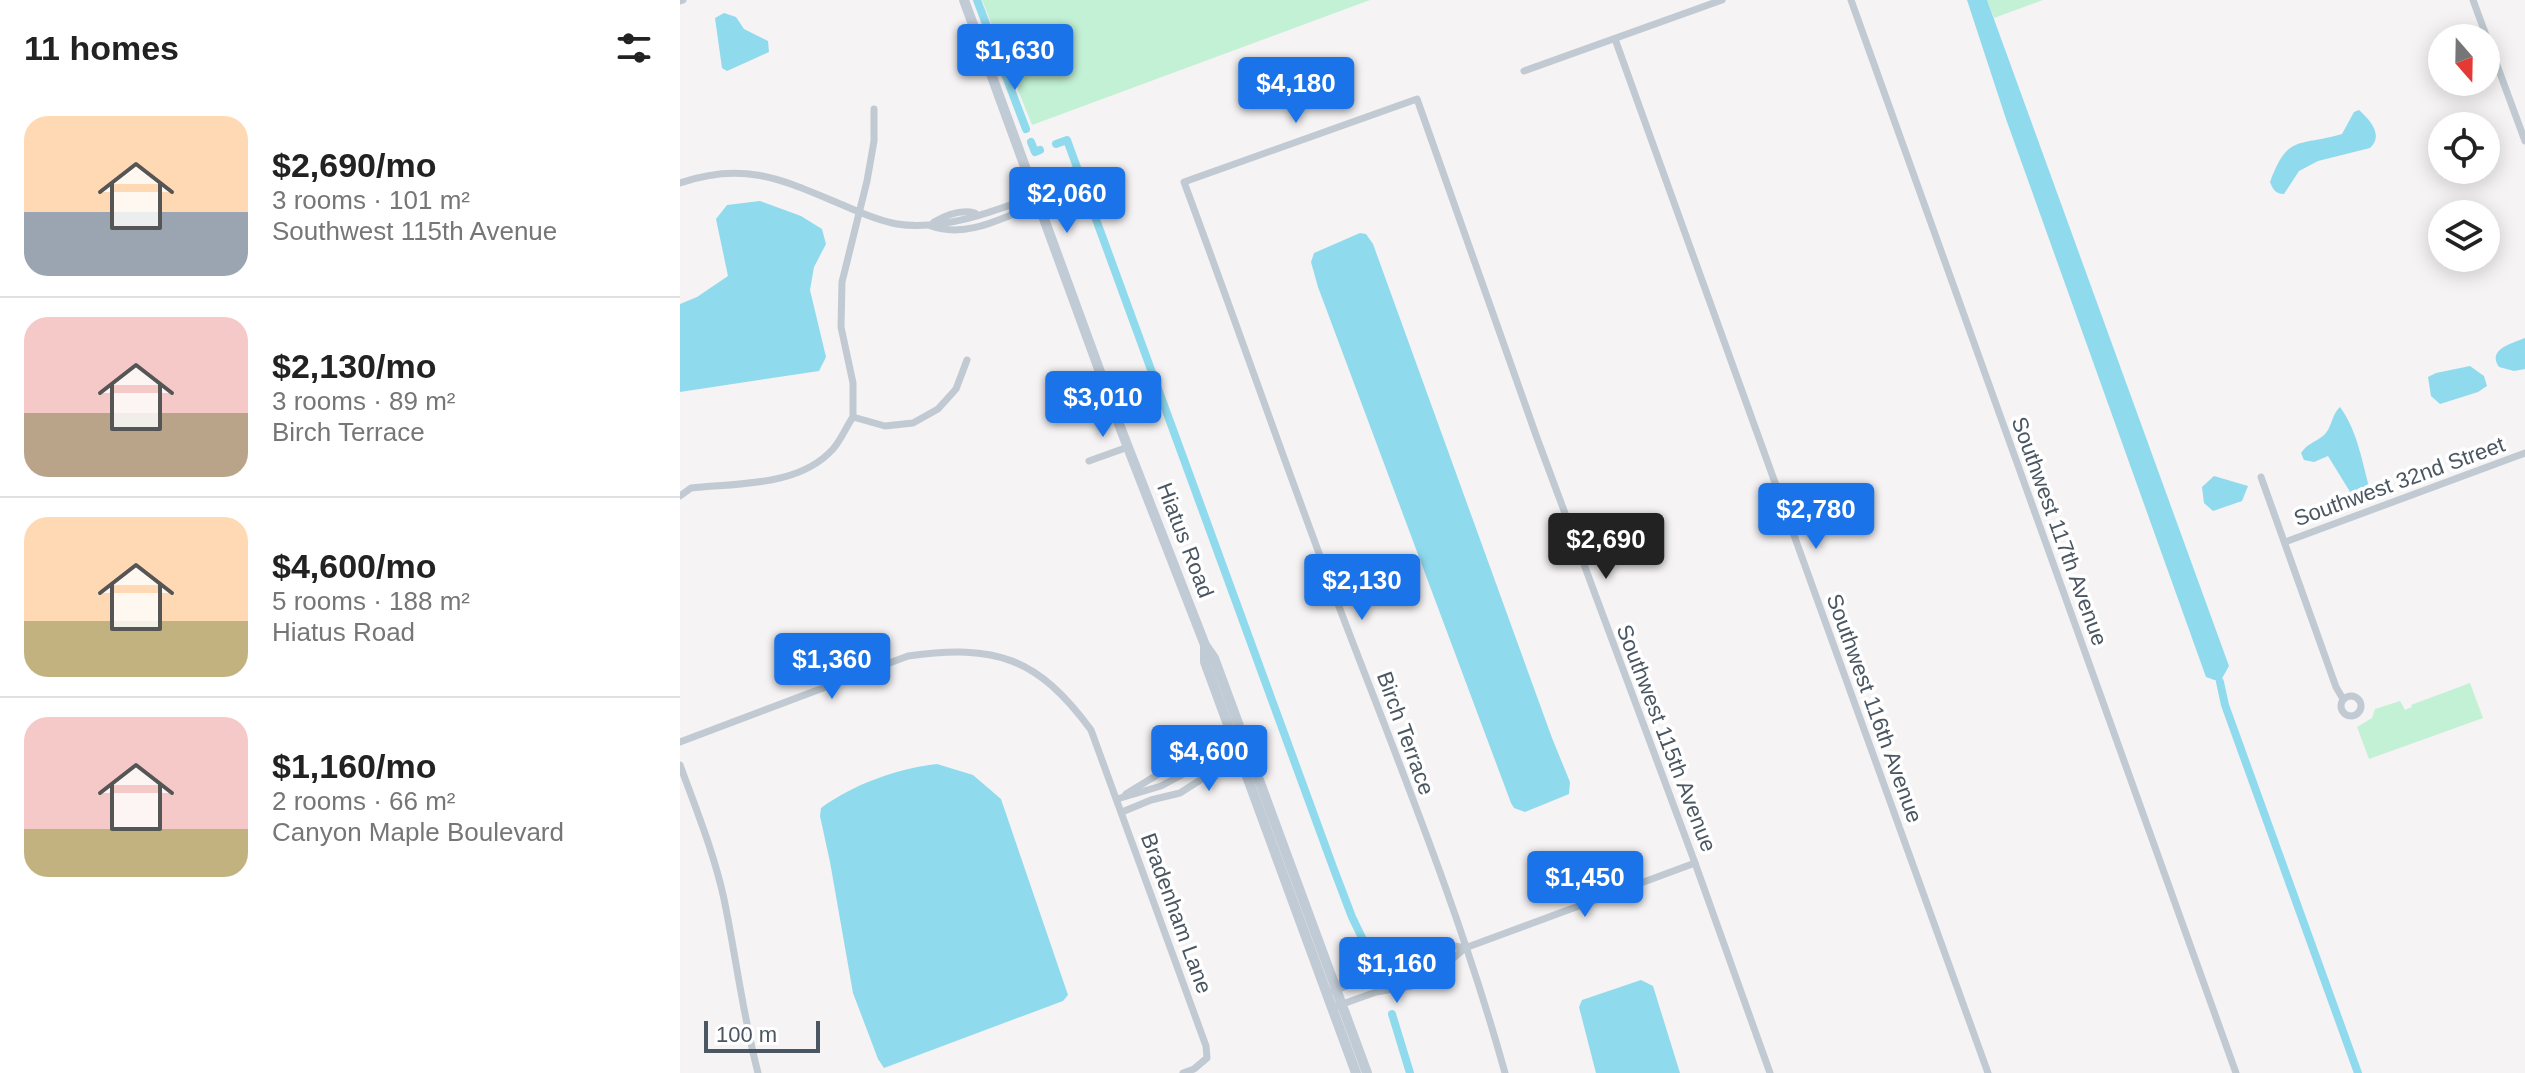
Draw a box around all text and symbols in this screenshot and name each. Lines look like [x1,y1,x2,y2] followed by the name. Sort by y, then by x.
[950,24,1080,92] pin: $1,630
[2428,24,2500,96] north arrow
[2428,24,2500,272] map controls
[612,26,656,70] icon: filters
[24,29,179,67] text: 11 homes
[975,35,1055,65] text: $1,630
[1231,57,1361,125] pin: $4,180
[1256,68,1336,98] text: $4,180
[2428,112,2500,184] button: locate
[272,146,436,184] text: $2,690/mo
[88,148,184,244] icon: home
[1002,167,1132,235] pin: $2,060
[1027,178,1107,208] text: $2,060
[272,185,470,215] text: 3 rooms · 101 m²
[2428,200,2500,272] button: layers
[272,216,557,246] text: Southwest 115th Avenue
[272,347,436,385] text: $2,130/mo
[88,349,184,445] icon: home
[1038,371,1168,439] pin: $3,010
[1063,382,1143,412] text: $3,010
[272,386,456,416] text: 3 rooms · 89 m²
[2007,413,2113,649] street label: Southwest 117th Avenue
[272,417,425,447] text: Birch Terrace
[2290,432,2508,531] street label: Southwest 32nd Street
[1152,479,1219,601] street label: Hiatus Road
[1751,483,1881,551] pin: $2,780
[1776,494,1856,524] text: $2,780
[1541,513,1671,581] pin: $2,690
[1566,524,1646,554] text: $2,690
[272,547,436,585] text: $4,600/mo
[88,549,184,645] icon: home
[1297,554,1427,622] pin: $2,130
[1322,565,1402,595] text: $2,130
[272,586,470,616] text: 5 rooms · 188 m²
[1822,590,1928,826] street label: Southwest 116th Avenue
[272,617,415,647] text: Hiatus Road
[1612,621,1721,855] street label: Southwest 115th Avenue
[767,633,897,701] pin: $1,360
[792,644,872,674] text: $1,360
[1372,668,1439,798] street label: Birch Terrace
[1144,725,1274,793] pin: $4,600
[1169,736,1249,766] text: $4,600
[272,747,436,785] text: $1,160/mo
[88,749,184,845] icon: home
[272,786,456,816] text: 2 rooms · 66 m²
[272,817,564,847] text: Canyon Maple Boulevard
[1136,830,1217,997] street label: Bradenham Lane
[1520,851,1650,919] pin: $1,450
[1545,862,1625,892] text: $1,450
[1332,937,1462,1005] pin: $1,160
[1357,948,1437,978] text: $1,160
[704,1017,820,1053] scale bar
[716,1022,777,1047] text: 100 m

